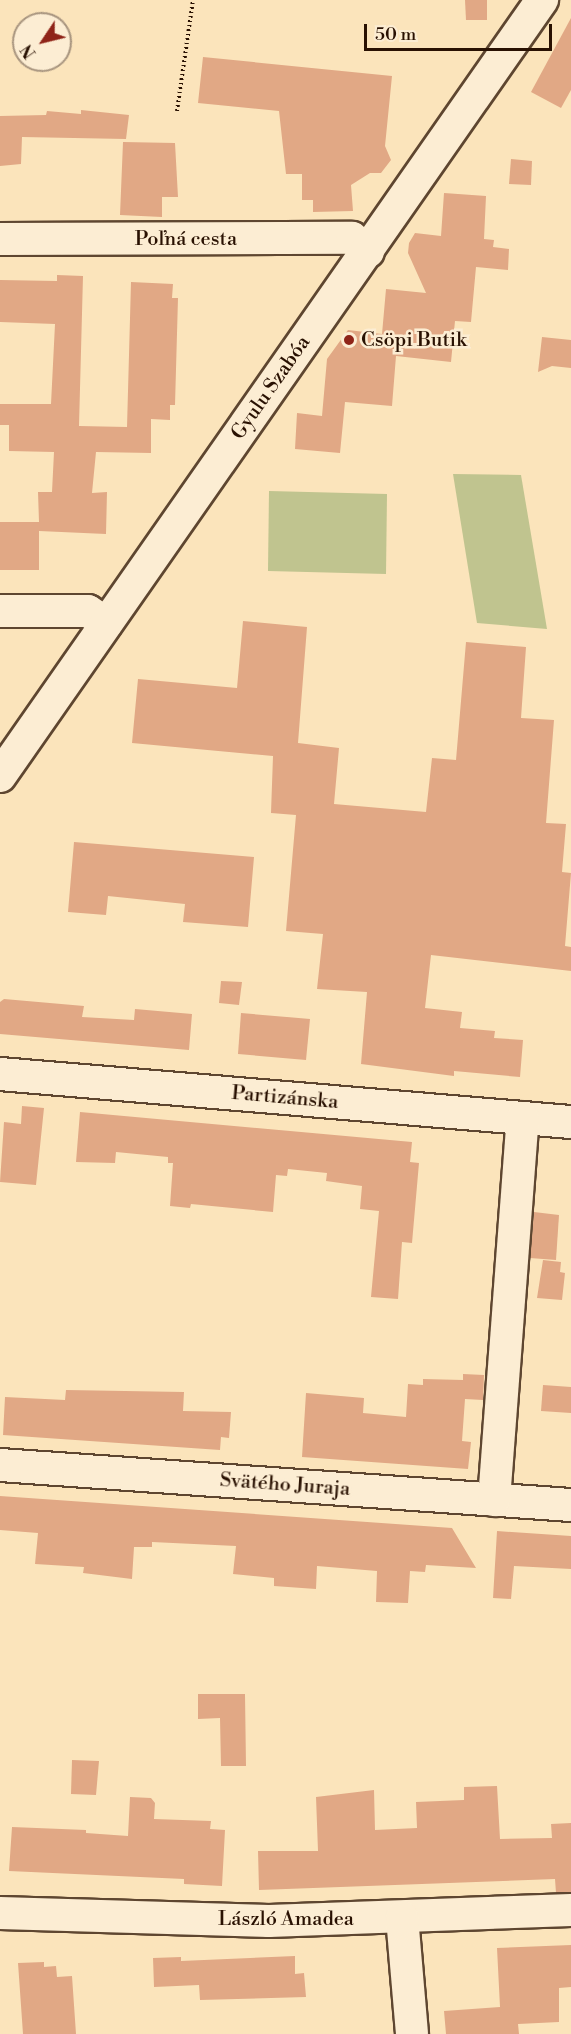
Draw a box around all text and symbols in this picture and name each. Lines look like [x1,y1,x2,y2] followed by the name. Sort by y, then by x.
[12,12,72,72] north arrow
[367,12,554,50] scale bar
[375,23,416,46] text: 50 m
[17,40,41,62] text: N
[135,227,237,251] street label: Poľná cesta
[361,328,467,352] place label: Csöpi Butik
[226,331,316,445] street label: Gyulu Szabóa
[342,333,356,347] marker: Csöpi Butik
[231,1081,339,1115] street label: Partizánska
[219,1468,351,1502] street label: Svätého Juraja
[218,1907,354,1931] street label: László Amadea

